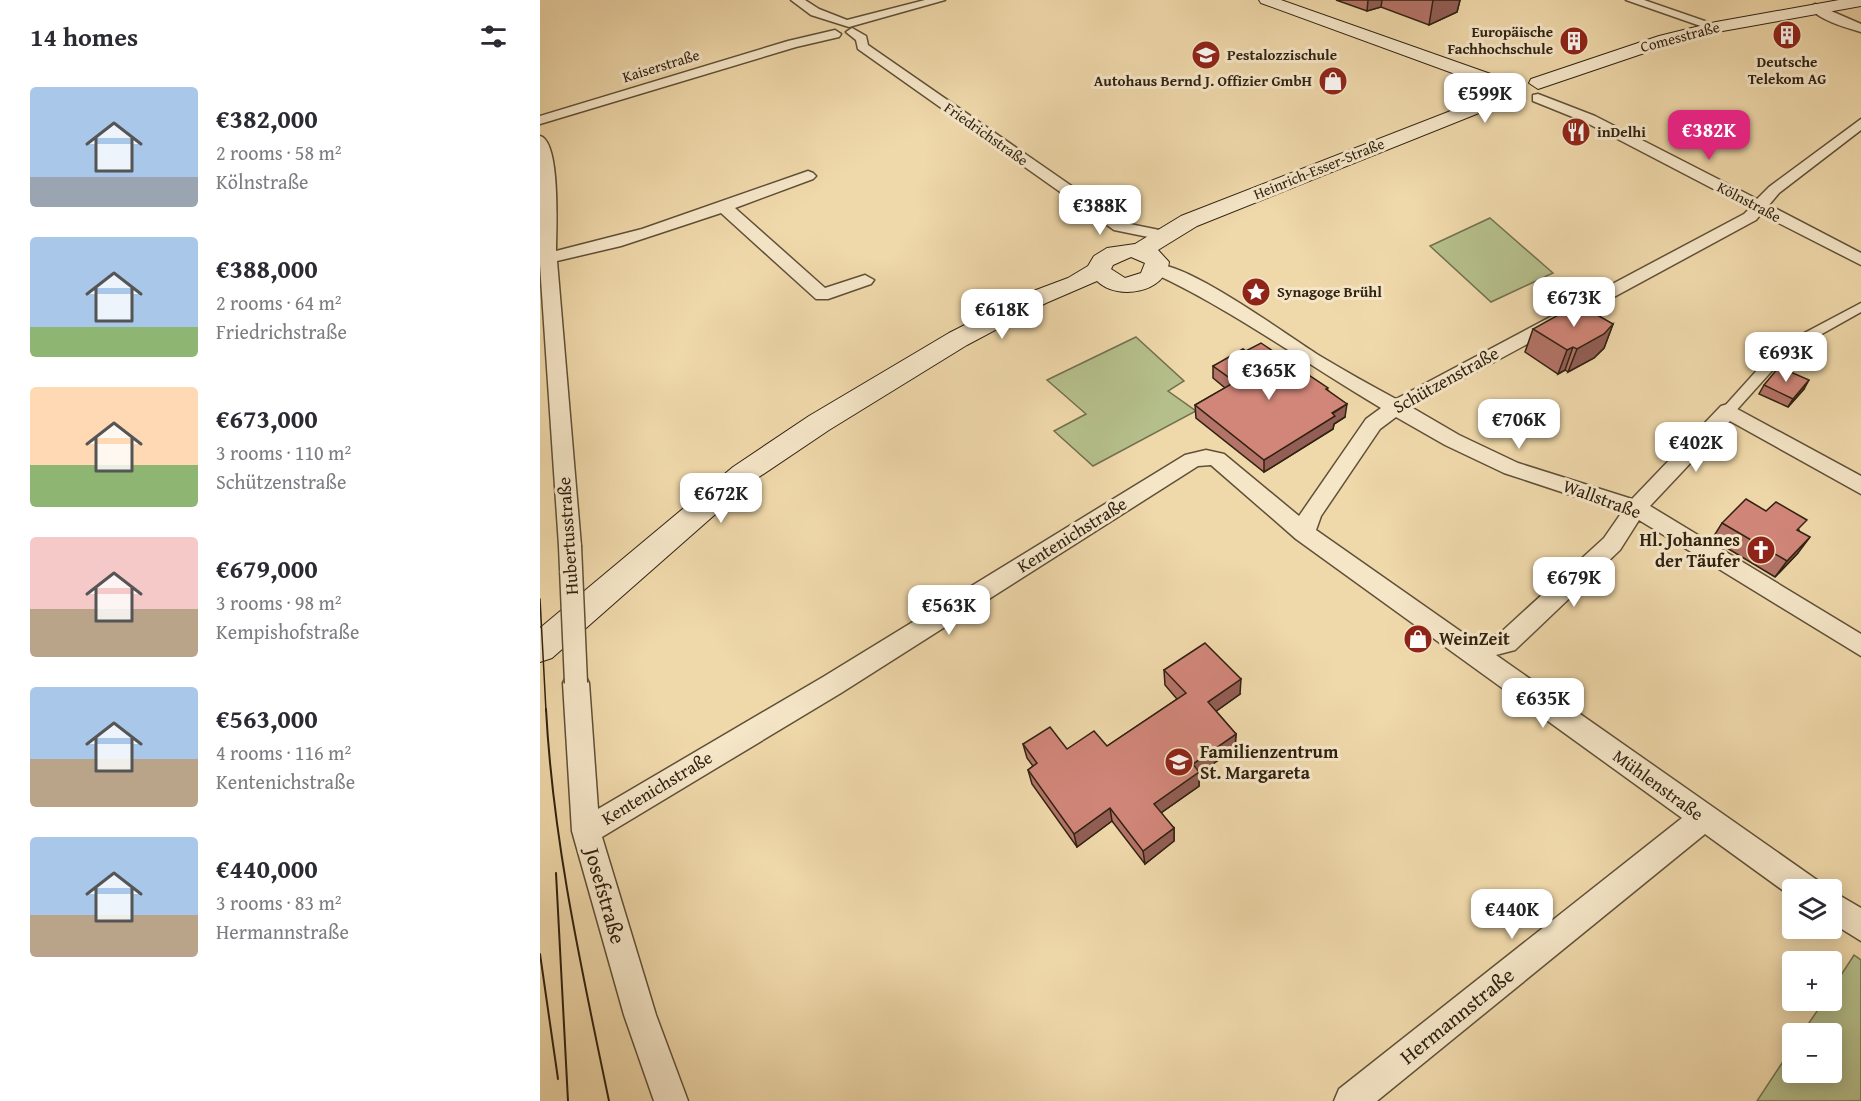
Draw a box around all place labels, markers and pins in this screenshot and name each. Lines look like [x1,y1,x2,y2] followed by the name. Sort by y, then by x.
[1771,19,1803,51] building icon: Deutsche Telekom AG
[1448,21,1553,59] place label: Europäische Fachhochschule
[1558,25,1590,57] building icon: Europäische Fachhochschule
[1190,39,1222,71] school or university icon: Pestalozzischule
[1227,44,1337,65] place label: Pestalozzischule
[1748,51,1826,89] place label: Deutsche Telekom AG
[1317,65,1349,97] shop icon: Autohaus Bernd J. Offizier GmbH
[1094,70,1312,91] place label: Autohaus Bernd J. Offizier GmbH
[1443,73,1527,124] pin: €599K
[1667,110,1751,161] pin: €382K
[1560,116,1592,148] restaurant icon: inDelhi
[1597,121,1646,142] place label: inDelhi
[1058,185,1142,236] pin: €388K
[1240,276,1272,308] place icon: Synagoge Brühl
[1532,277,1616,328] pin: €673K
[1277,281,1382,302] place label: Synagoge Brühl
[960,289,1044,340] pin: €618K
[1744,332,1828,383] pin: €693K
[1227,350,1311,401] pin: €365K
[1477,399,1561,450] pin: €706K
[1654,422,1738,473] pin: €402K
[679,473,763,524] pin: €672K
[1639,526,1741,574] place label: Hl. Johannes der Täufer
[1745,534,1777,566] church icon: Hl. Johannes der Täufer
[1532,557,1616,608] pin: €679K
[907,585,991,636] pin: €563K
[1402,623,1434,655] shop icon: WeinZeit
[1439,625,1510,652] place label: WeinZeit
[1501,678,1585,729] pin: €635K
[1200,738,1339,786] place label: Familienzentrum St. Margareta
[1163,746,1195,778] school or university icon: Familienzentrum St. Margareta
[1470,889,1554,940] pin: €440K

